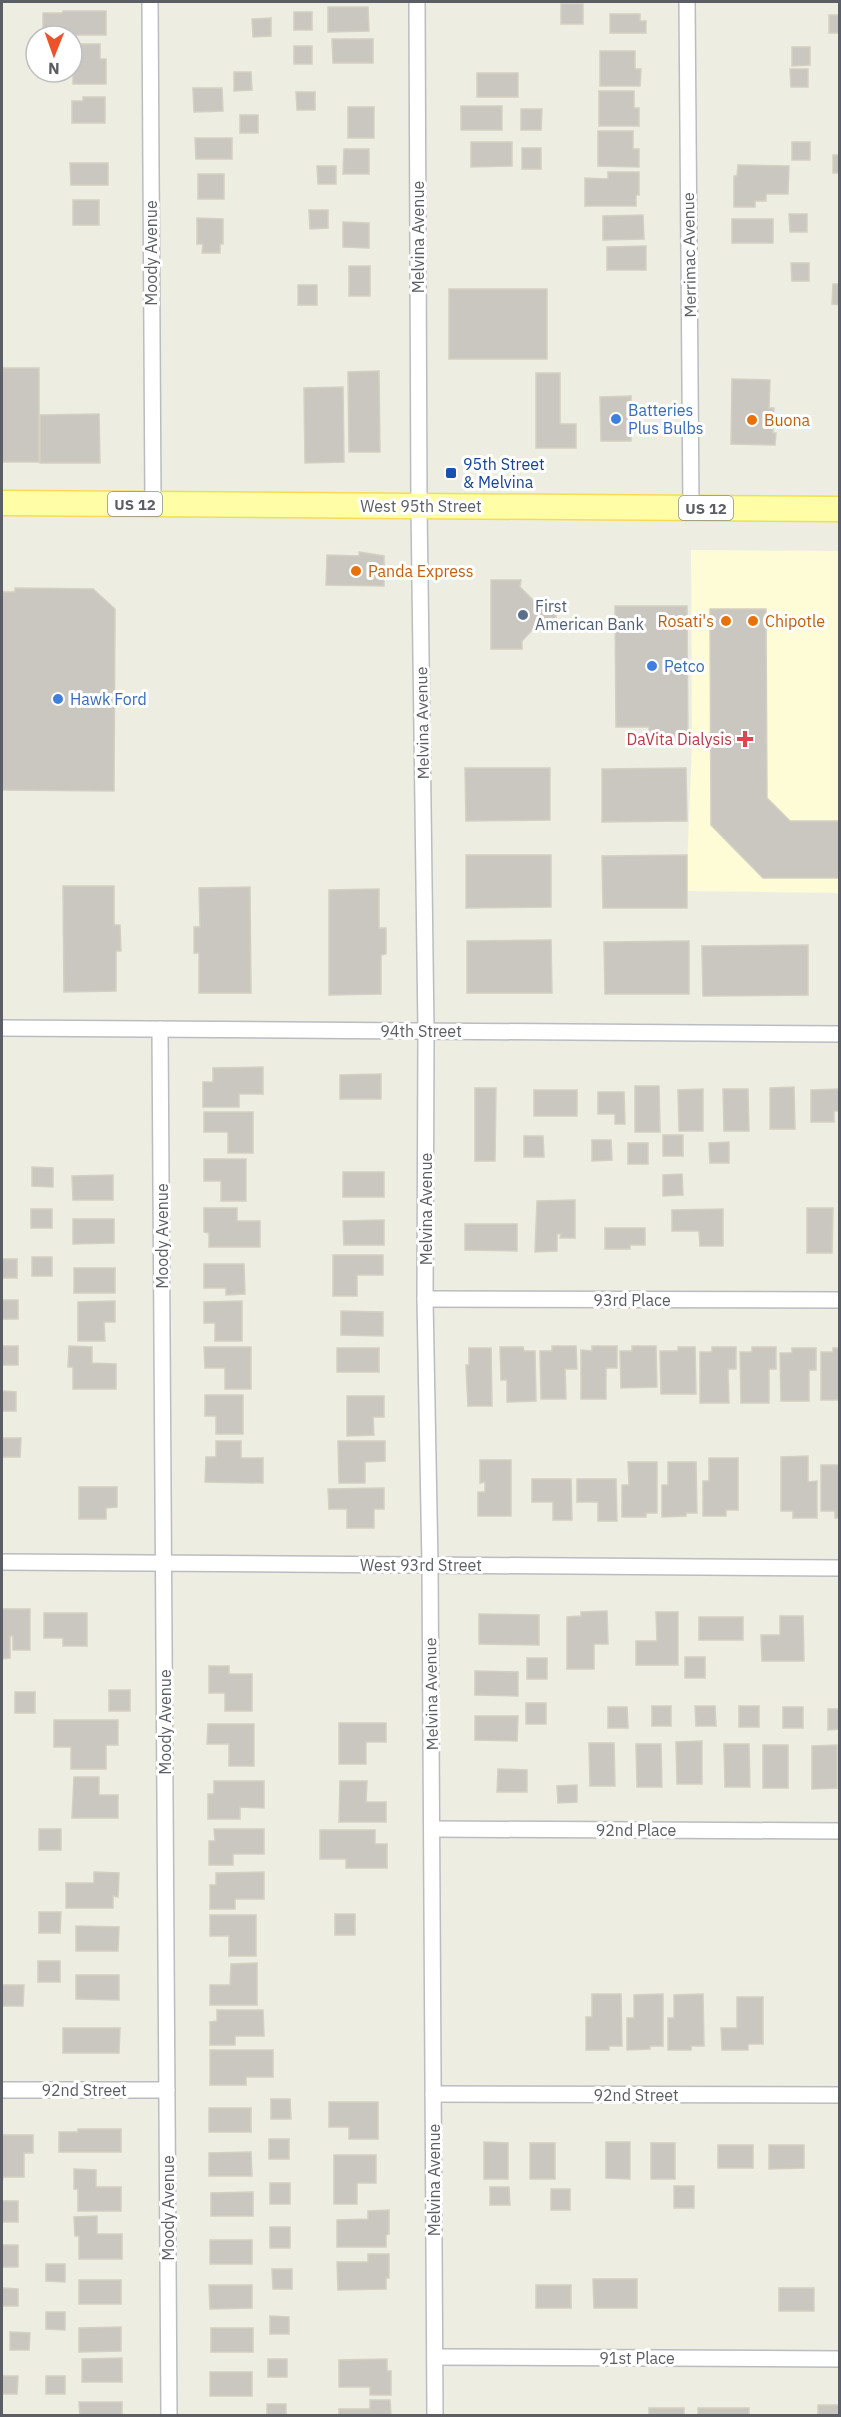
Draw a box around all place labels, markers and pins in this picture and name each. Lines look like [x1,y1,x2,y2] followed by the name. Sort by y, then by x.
[628,400,704,438] place label: Batteries Plus Bulbs
[764,410,811,430] place label: Buona
[609,412,623,426] marker: Batteries Plus Bulbs
[745,413,759,427] marker: Buona
[463,454,545,492] place label: 95th Street & Melvina
[444,466,458,480] marker: 95th Street & Melvina
[368,561,474,581] place label: Panda Express
[349,564,363,578] marker: Panda Express
[535,596,644,634] place label: First American Bank
[516,608,530,622] marker: First American Bank
[657,611,714,631] place label: Rosati's
[765,611,825,631] place label: Chipotle
[719,614,733,628] marker: Rosati's
[746,614,760,628] marker: Chipotle
[664,656,705,676] place label: Petco
[645,659,659,673] marker: Petco
[70,689,147,709] place label: Hawk Ford
[51,692,65,706] marker: Hawk Ford
[627,729,732,749] place label: DaVita Dialysis
[736,730,754,748] marker: DaVita Dialysis

